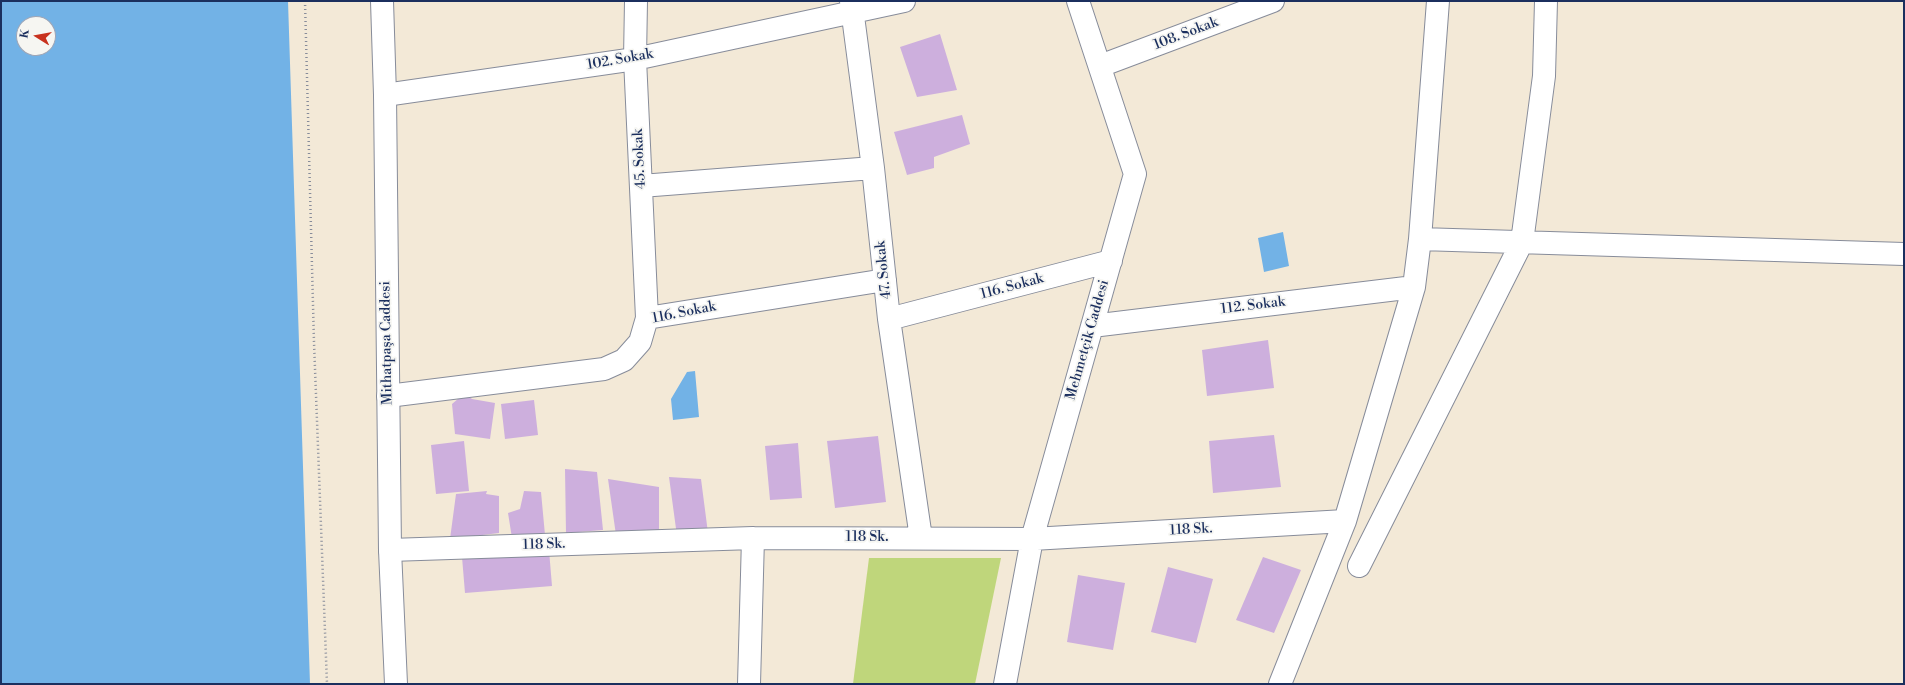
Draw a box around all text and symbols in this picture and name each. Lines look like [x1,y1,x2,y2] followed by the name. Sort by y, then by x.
[1151,14,1221,54] street label: 108. Sokak
[16,16,56,56] north arrow
[17,28,33,40] text: K
[586,46,654,74] street label: 102. Sokak
[630,129,650,189] street label: 45. Sokak
[873,240,895,300] street label: 47. Sokak
[979,271,1045,303] street label: 116. Sokak
[1063,278,1113,402] street label: Mehmetçik Caddesi
[378,281,396,405] street label: Mithatpaşa Caddesi
[1220,294,1286,318] street label: 112. Sokak
[651,299,717,327] street label: 116. Sokak
[1169,520,1213,540] street label: 118 Sk.
[846,530,888,546] street label: 118 Sk.
[522,536,566,554] street label: 118 Sk.

